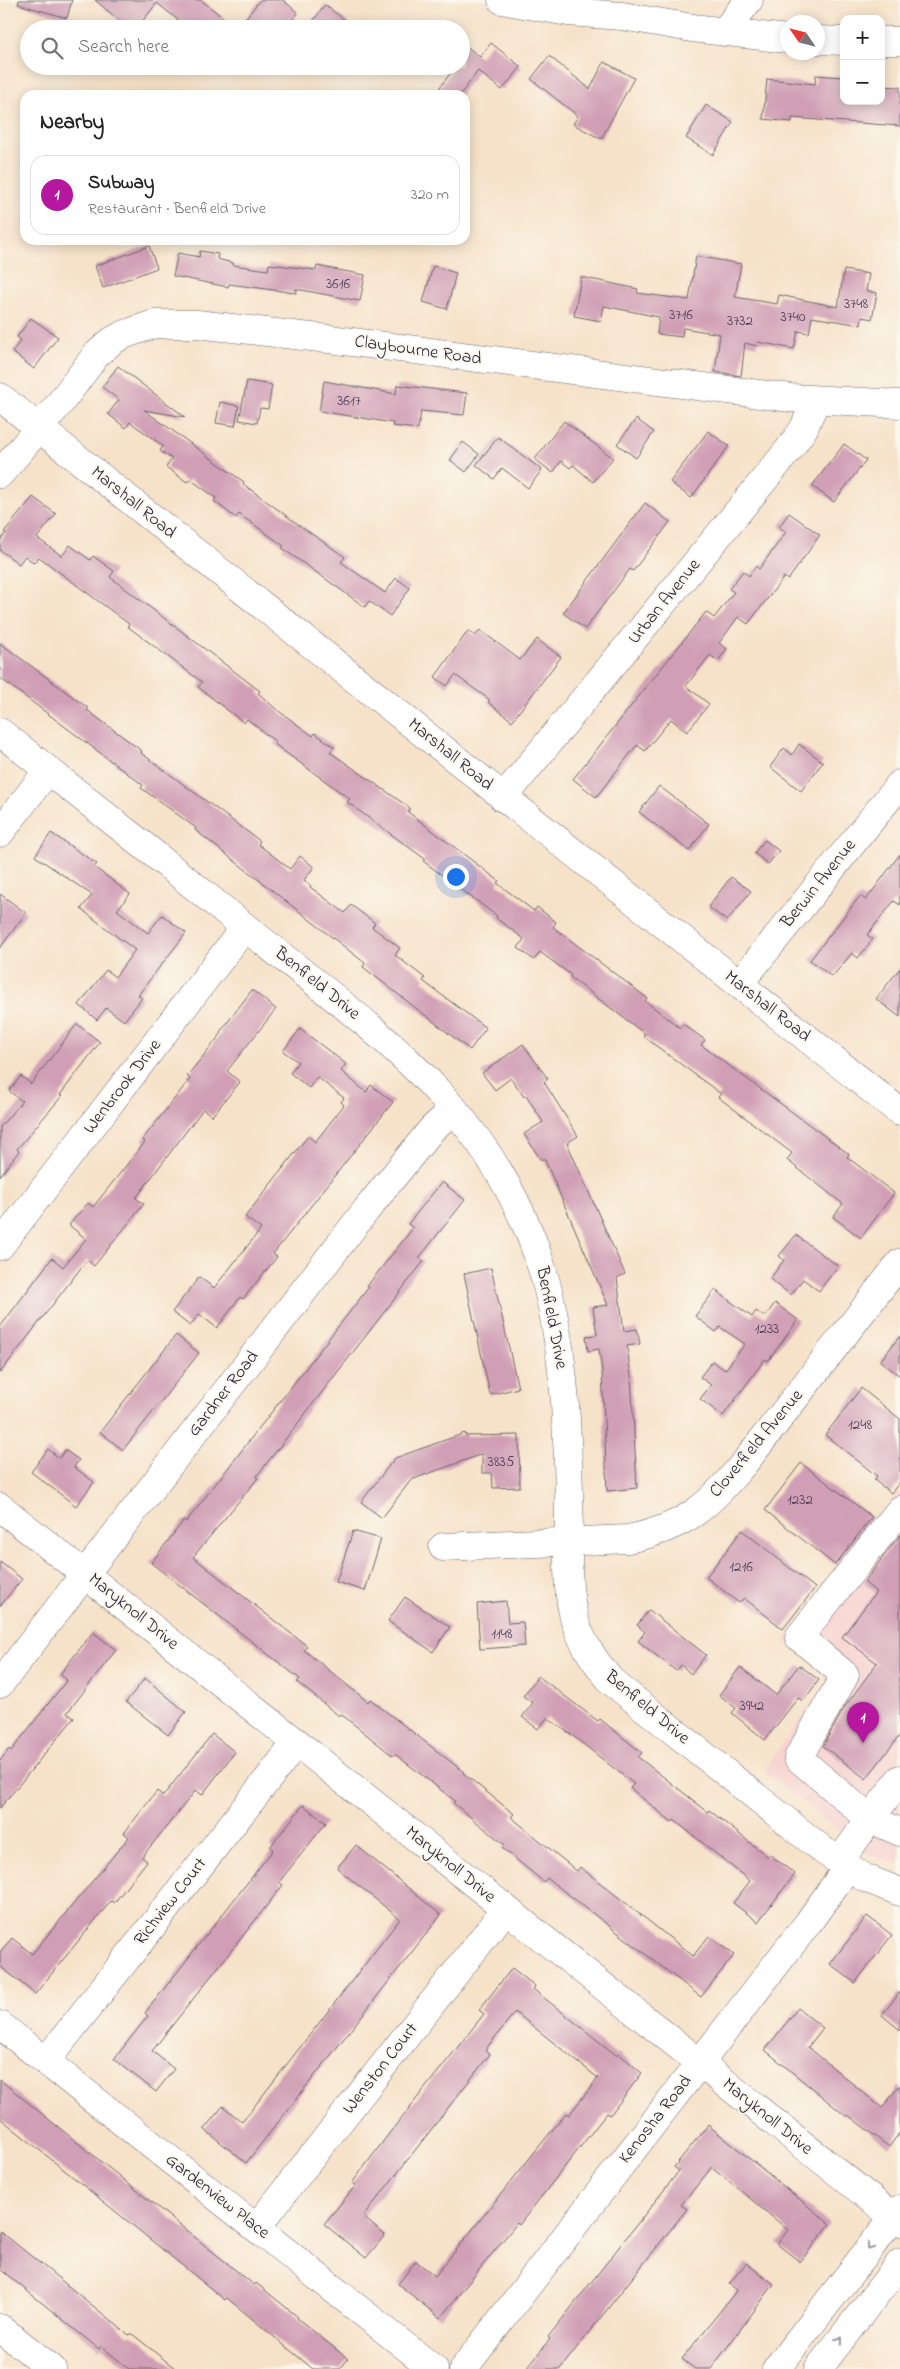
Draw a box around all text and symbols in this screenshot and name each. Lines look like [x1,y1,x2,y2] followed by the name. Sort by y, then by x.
[780,15,825,60] north arrow
[840,15,885,105] map controls
[840,15,885,60] button: +
[20,20,470,75] search box
[38,34,66,62] icon: search
[78,34,169,61] text: Search here
[840,60,885,105] button: −
[40,108,104,138] text: Nearby
[88,170,154,197] text: Subway
[54,183,60,207] text: 1
[411,183,449,207] text: 320 m
[88,197,266,221] text: Restaurant · Benfield Drive
[326,273,350,295] house number: 3616
[844,293,868,315] house number: 3748
[669,304,693,326] house number: 3716
[780,306,806,328] house number: 3740
[727,310,754,332] house number: 3732
[353,329,483,373] street label: Claybourne Road
[337,390,361,412] house number: 3617
[85,460,181,546] street label: Marshall Road
[622,553,708,650] street label: Urban Avenue
[402,712,498,798] street label: Marshall Road
[774,833,864,935] street label: Berwin Avenue
[443,864,469,890] your location
[268,941,366,1027] street label: Benfield Drive
[718,965,816,1049] street label: Marshall Road
[78,1033,169,1140] street label: Wenbrook Drive
[528,1264,574,1372] street label: Benfield Drive
[755,1318,779,1340] house number: 1233
[182,1345,266,1443] street label: Gardner Road
[704,1383,811,1504] street label: Cloverfield Avenue
[848,1414,872,1436] house number: 1248
[488,1451,515,1473] house number: 3835
[787,1489,813,1511] house number: 1232
[729,1556,753,1578] house number: 1216
[82,1567,185,1657] street label: Maryknoll Drive
[491,1623,513,1645] house number: 1148
[598,1664,696,1752] street label: Benfield Drive
[740,1695,765,1717] house number: 3942
[847,1702,879,1743] pin: 1
[399,1820,502,1910] street label: Maryknoll Drive
[128,1852,214,1952] street label: Richview Court
[337,2018,425,2120] street label: Wenston Court
[613,2070,699,2170] street label: Kenosha Road
[716,2072,819,2162] street label: Maryknoll Drive
[159,2148,276,2247] street label: Gardenview Place
[867,2242,876,2251] one-way arrow
[835,2337,843,2346] one-way arrow

